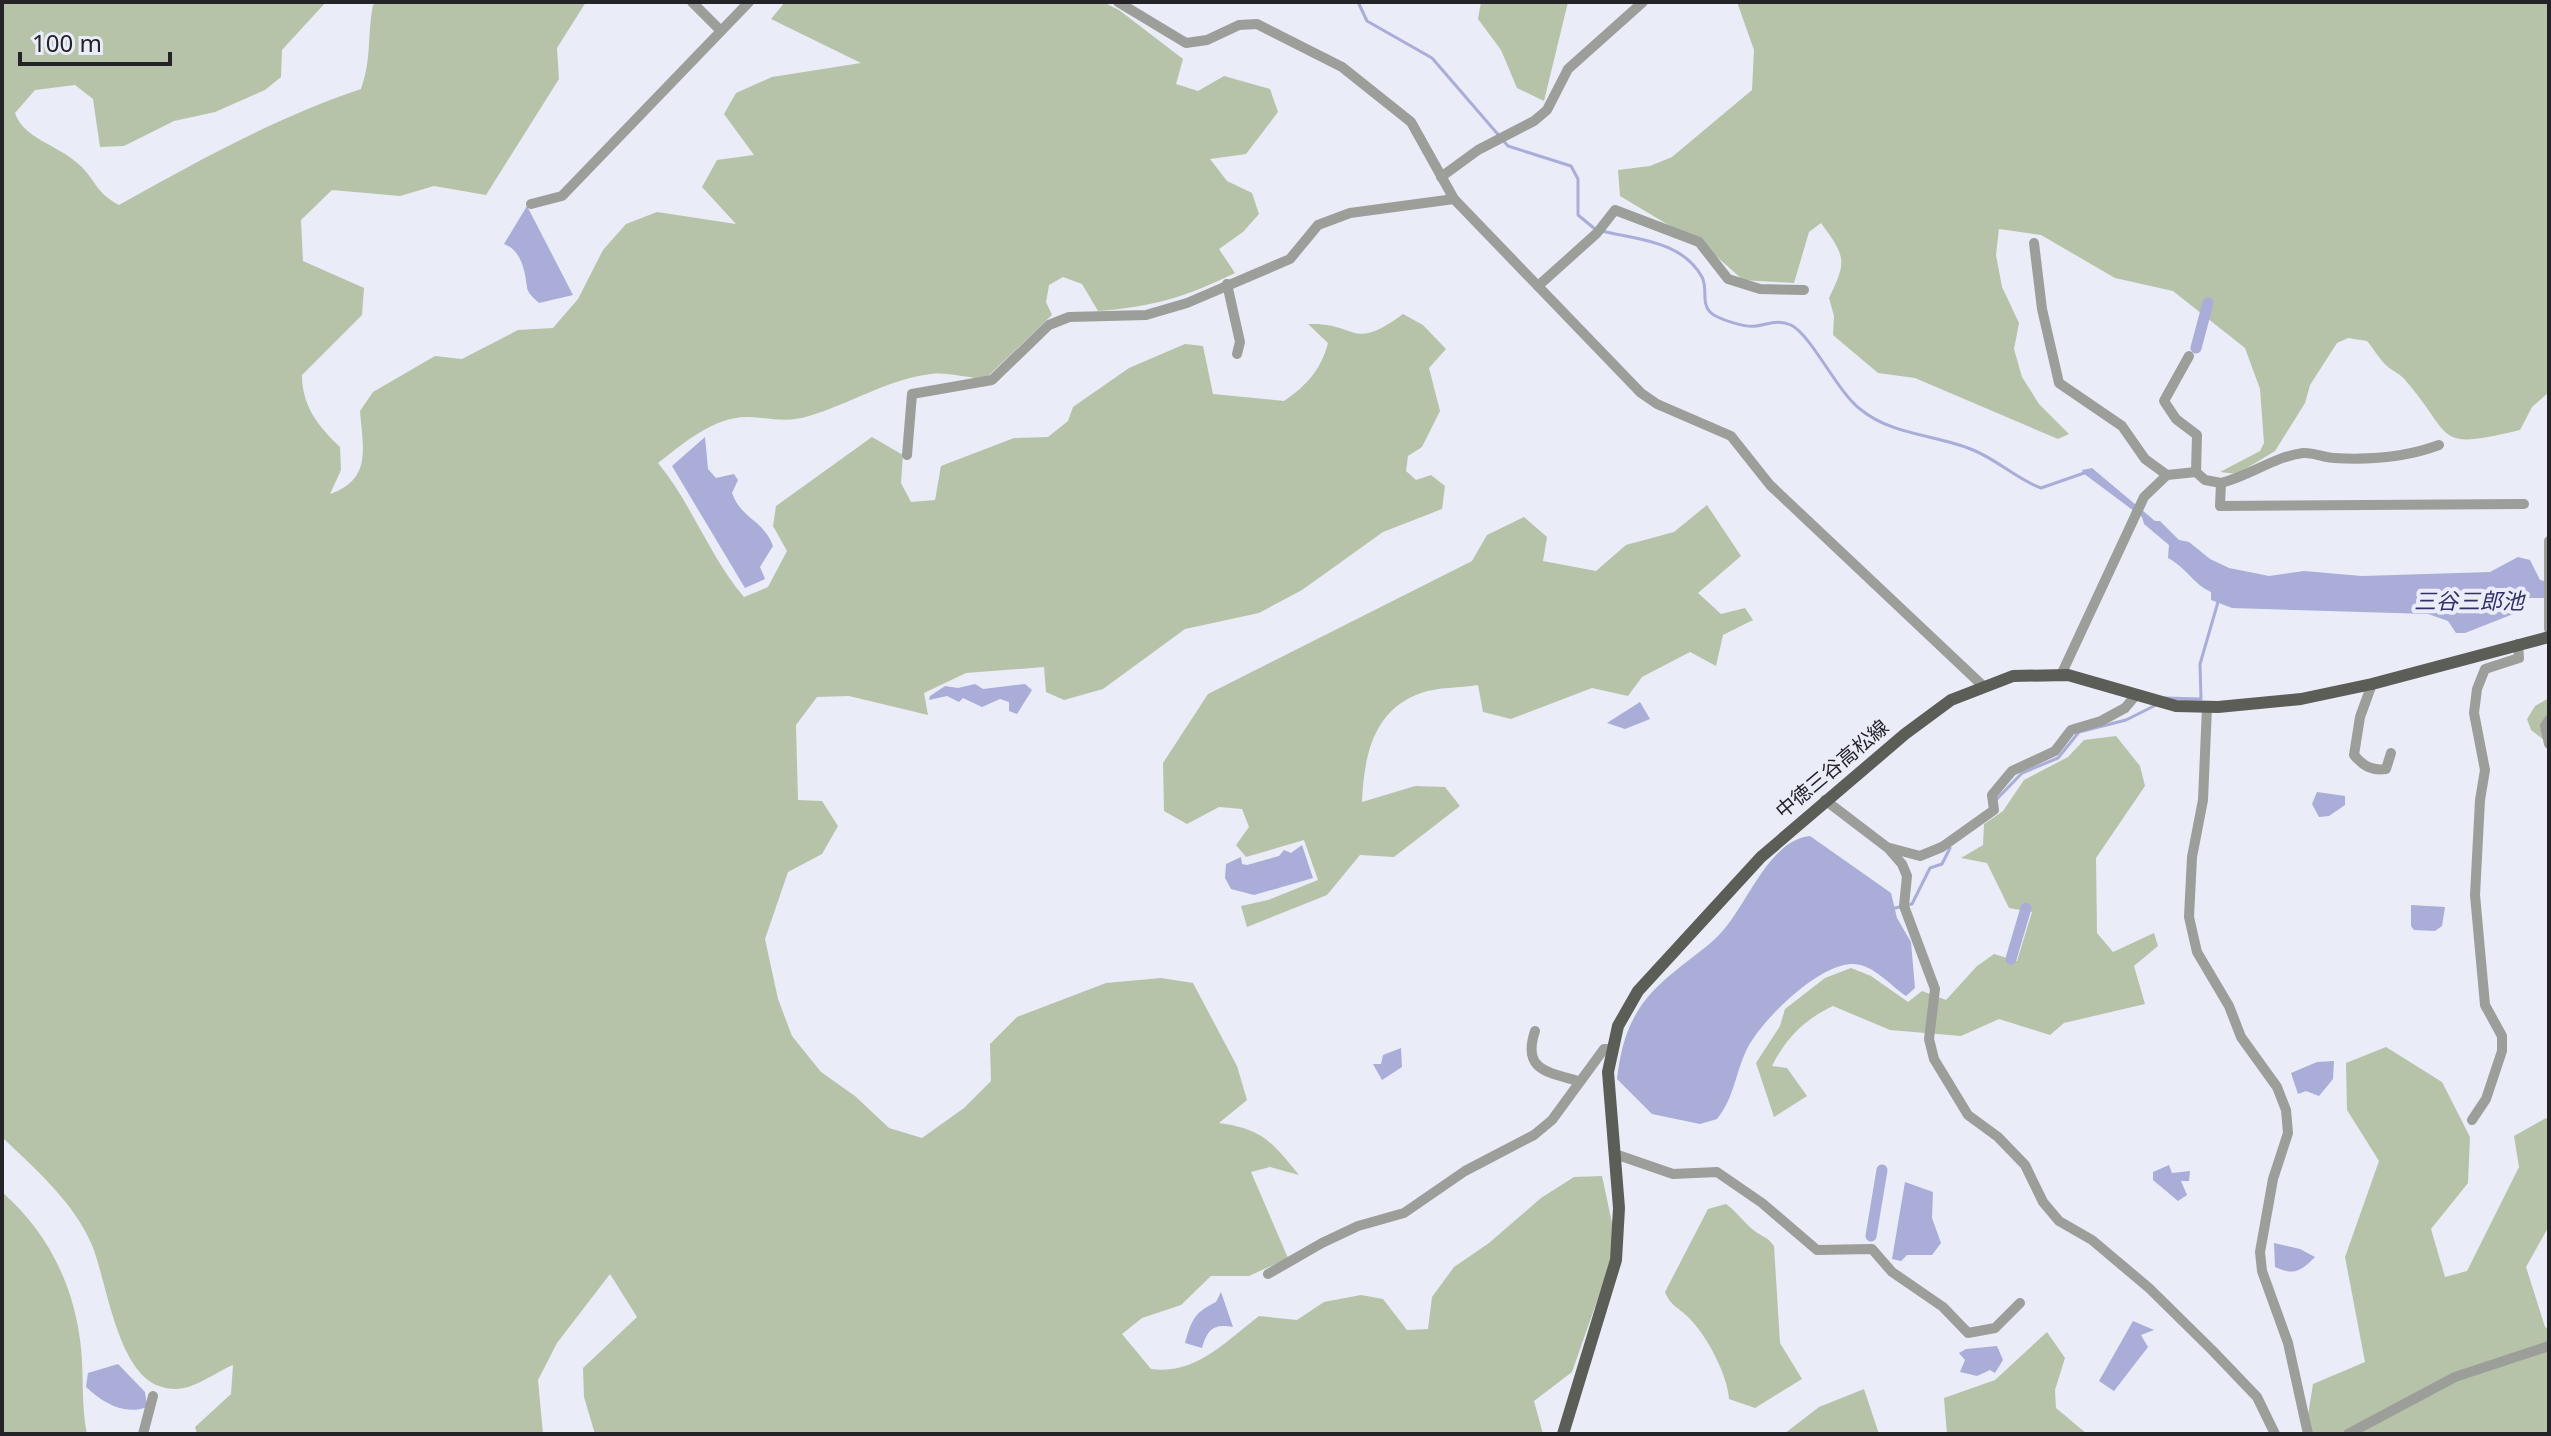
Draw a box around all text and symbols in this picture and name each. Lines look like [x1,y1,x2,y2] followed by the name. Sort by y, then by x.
[20,16,170,66] scale bar
[32,26,102,59] text: 100 m
[2414,585,2526,615] water label: 三谷三郎池
[1769,713,1894,824] street label: 中徳三谷高松線

